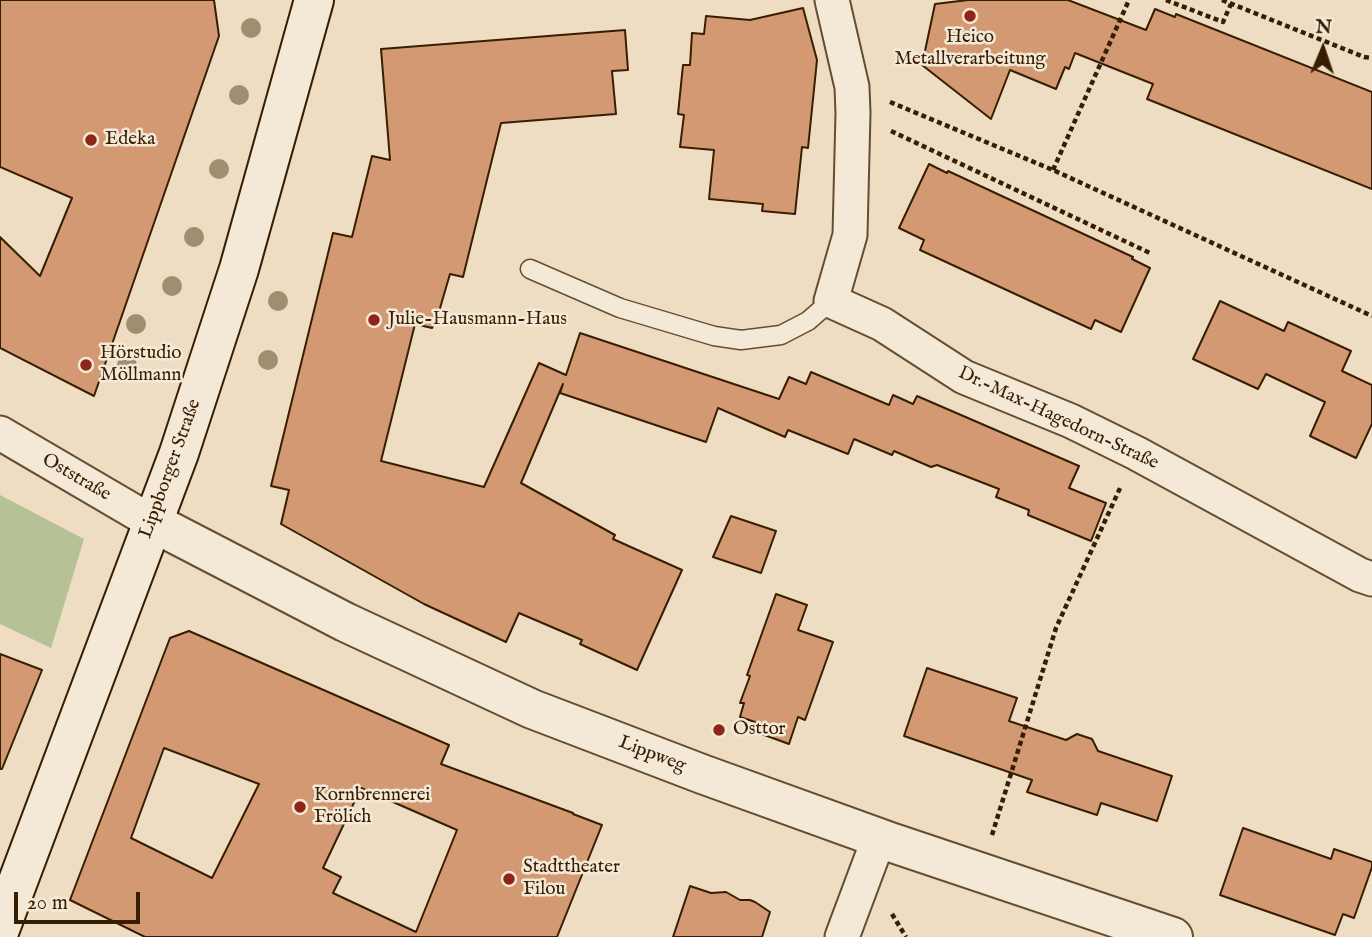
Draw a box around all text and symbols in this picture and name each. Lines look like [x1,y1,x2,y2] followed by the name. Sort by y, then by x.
[962,8,978,24] marker: Heico Metallverarbeitung
[1288,14,1358,84] north arrow
[1315,16,1332,40] text: N
[894,27,1046,71] place label: Heico Metallverarbeitung
[105,129,155,151] place label: Edeka
[83,132,99,148] marker: Edeka
[388,309,567,331] place label: Julie-Hausmann-Haus
[366,312,382,328] marker: Julie-Hausmann-Haus
[100,343,182,387] place label: Hörstudio Möllmann
[78,357,94,373] marker: Hörstudio Möllmann
[954,362,1162,476] street label: Dr.-Max-Hagedorn-Straße
[135,396,207,542] street label: Lippborger Straße
[37,449,115,507] street label: Oststraße
[733,719,786,741] place label: Osttor
[711,722,727,738] marker: Osttor
[615,732,689,778] street label: Lippweg
[314,785,430,829] place label: Kornbrennerei Frölich
[292,799,308,815] marker: Kornbrennerei Frölich
[523,857,620,901] place label: Stadttheater Filou
[501,871,517,887] marker: Stadttheater Filou
[18,878,144,922] scale bar
[27,890,68,917] text: 20 m

